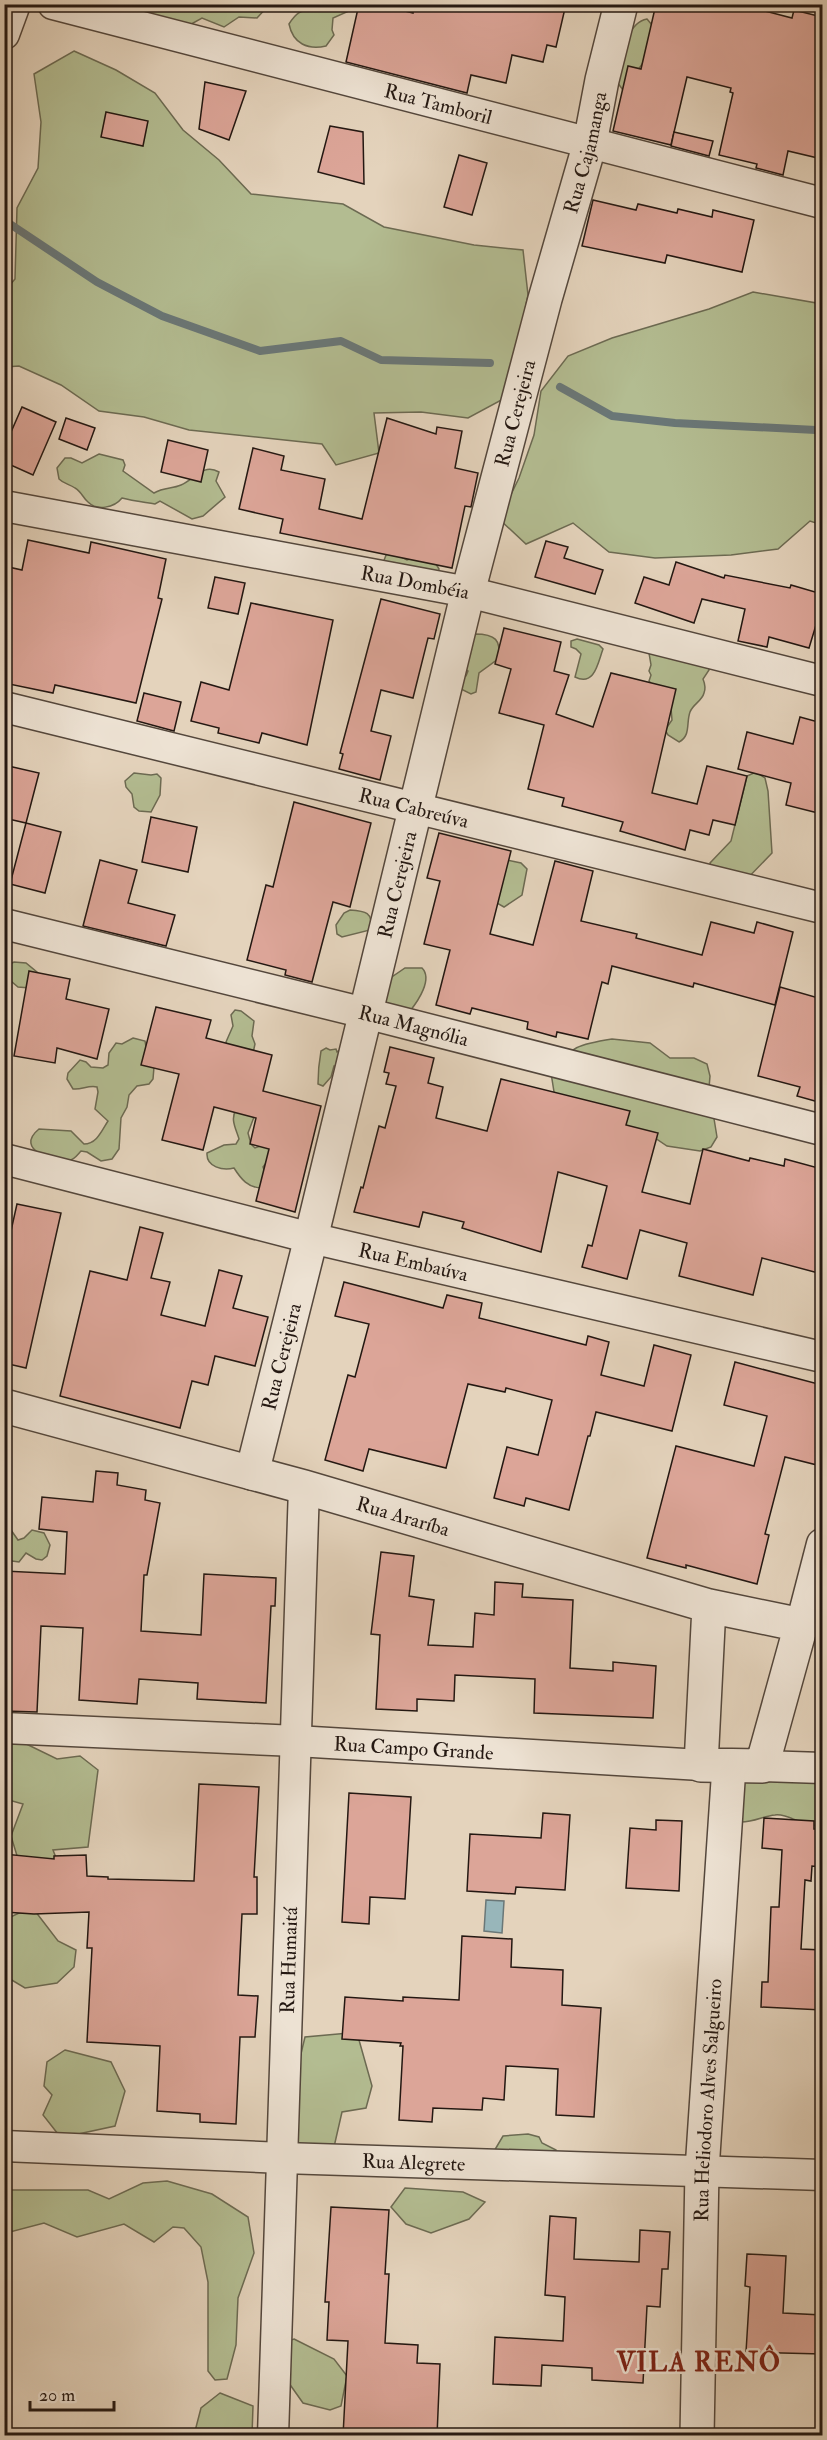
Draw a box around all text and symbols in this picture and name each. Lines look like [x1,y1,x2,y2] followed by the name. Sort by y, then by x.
[382,78,495,130] street label: Rua Tamboril
[558,89,612,216] street label: Rua Cajamanga
[489,356,541,469] street label: Rua Cerejeira
[359,560,472,605] street label: Rua Dombéia
[356,782,472,833] street label: Rua Cabreúva
[372,828,422,941] street label: Rua Cerejeira
[356,999,472,1052] street label: Rua Magnólia
[356,1237,471,1287] street label: Rua Embaúva
[256,1300,307,1413] street label: Rua Cerejeira
[353,1491,453,1542] street label: Rua Araríba
[333,1731,494,1765] street label: Rua Campo Grande
[274,1906,303,2014] street label: Rua Humaitá
[689,1978,727,2222] street label: Rua Heliodoro Alves Salgueiro
[362,2148,466,2176] street label: Rua Alegrete
[615,2344,782,2379] district label: VILA RENÔ
[30,2374,114,2412] scale bar
[39,2384,75,2407] text: 20 m

